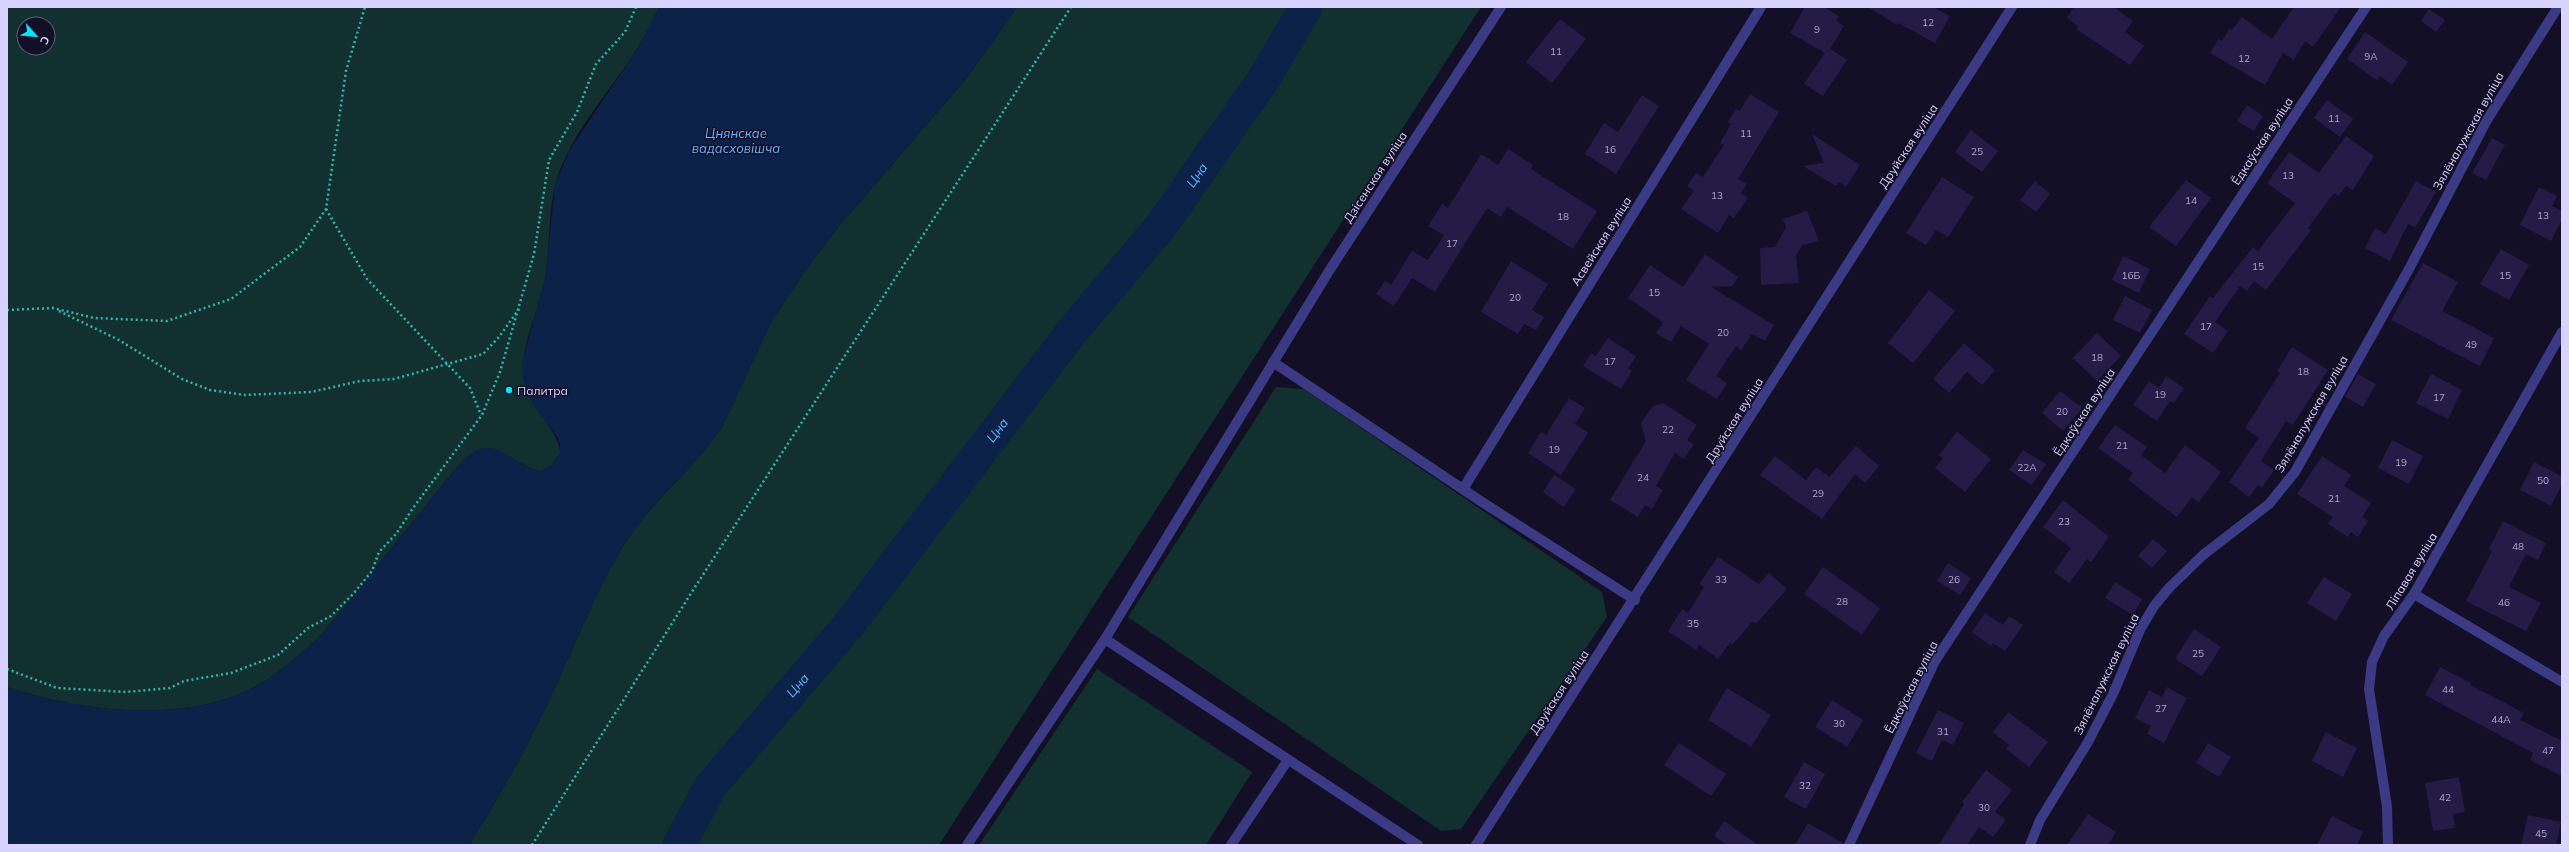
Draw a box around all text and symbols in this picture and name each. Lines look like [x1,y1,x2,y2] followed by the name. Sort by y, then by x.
[16,16,56,56] north arrow
[1922,16,1934,29] house number: 12
[1814,23,1820,36] house number: 9
[37,34,53,47] text: С
[1550,45,1562,58] house number: 11
[2364,50,2378,63] house number: 9А
[2238,52,2250,65] house number: 12
[2429,69,2507,193] street label: Зялёналужская вуліца
[2228,94,2296,188] street label: Ёдкаўская вуліца
[1875,101,1941,191] street label: Друйская вуліца
[2328,112,2340,125] house number: 11
[692,125,780,156] water label: Цнянскае вадасховішча
[1740,127,1752,140] house number: 11
[1340,129,1410,225] street label: Дзісенская вуліца
[1604,143,1616,156] house number: 16
[1971,145,1983,158] house number: 25
[1183,160,1211,190] water label: Цна
[2282,169,2294,182] house number: 13
[1711,189,1723,202] house number: 13
[1568,194,1634,288] street label: Асвейская вуліца
[2185,194,2197,207] house number: 14
[2537,209,2549,222] house number: 13
[1557,210,1569,223] house number: 18
[1446,237,1458,250] house number: 17
[2252,260,2264,273] house number: 15
[2122,269,2141,282] house number: 16Б
[2499,269,2511,282] house number: 15
[1648,286,1660,299] house number: 15
[1509,291,1521,304] house number: 20
[2200,320,2212,333] house number: 17
[1717,326,1729,339] house number: 20
[2465,338,2477,351] house number: 49
[2091,351,2103,364] house number: 18
[2271,353,2351,475] street label: Зялёналужская вуліца
[1604,355,1616,368] house number: 17
[2050,365,2118,459] street label: Ёдкаўская вуліца
[2297,365,2309,378] house number: 18
[1702,375,1766,465] street label: Друйская вуліца
[517,383,568,398] place label: Палитра
[504,385,514,395] marker: Палитра
[2154,388,2166,401] house number: 19
[2433,391,2445,404] house number: 17
[2056,405,2068,418] house number: 20
[983,415,1011,445] water label: Цна
[1662,423,1674,436] house number: 22
[2116,439,2128,452] house number: 21
[1548,443,1560,456] house number: 19
[2395,456,2407,469] house number: 19
[2017,461,2037,474] house number: 22А
[1637,471,1649,484] house number: 24
[2537,474,2549,487] house number: 50
[1812,487,1824,500] house number: 29
[2328,492,2340,505] house number: 21
[2058,515,2070,528] house number: 23
[2382,529,2440,613] street label: Ліпавая вуліца
[2512,540,2524,553] house number: 48
[1715,573,1727,586] house number: 33
[1948,573,1960,586] house number: 26
[1836,595,1848,608] house number: 28
[2498,596,2510,609] house number: 46
[2070,611,2142,737] street label: Зялёналужская вуліца
[1687,617,1699,630] house number: 35
[1881,638,1941,736] street label: Ёдкаўская вуліца
[1526,647,1592,737] street label: Друйская вуліца
[2192,647,2204,660] house number: 25
[783,670,812,700] water label: Цна
[2442,683,2454,696] house number: 44
[2155,702,2167,715] house number: 27
[2491,713,2511,726] house number: 44А
[1833,717,1845,730] house number: 30
[1937,725,1949,738] house number: 31
[2542,744,2554,757] house number: 47
[1799,779,1811,792] house number: 32
[2439,791,2451,804] house number: 42
[1978,801,1990,814] house number: 30
[2535,827,2547,840] house number: 45

